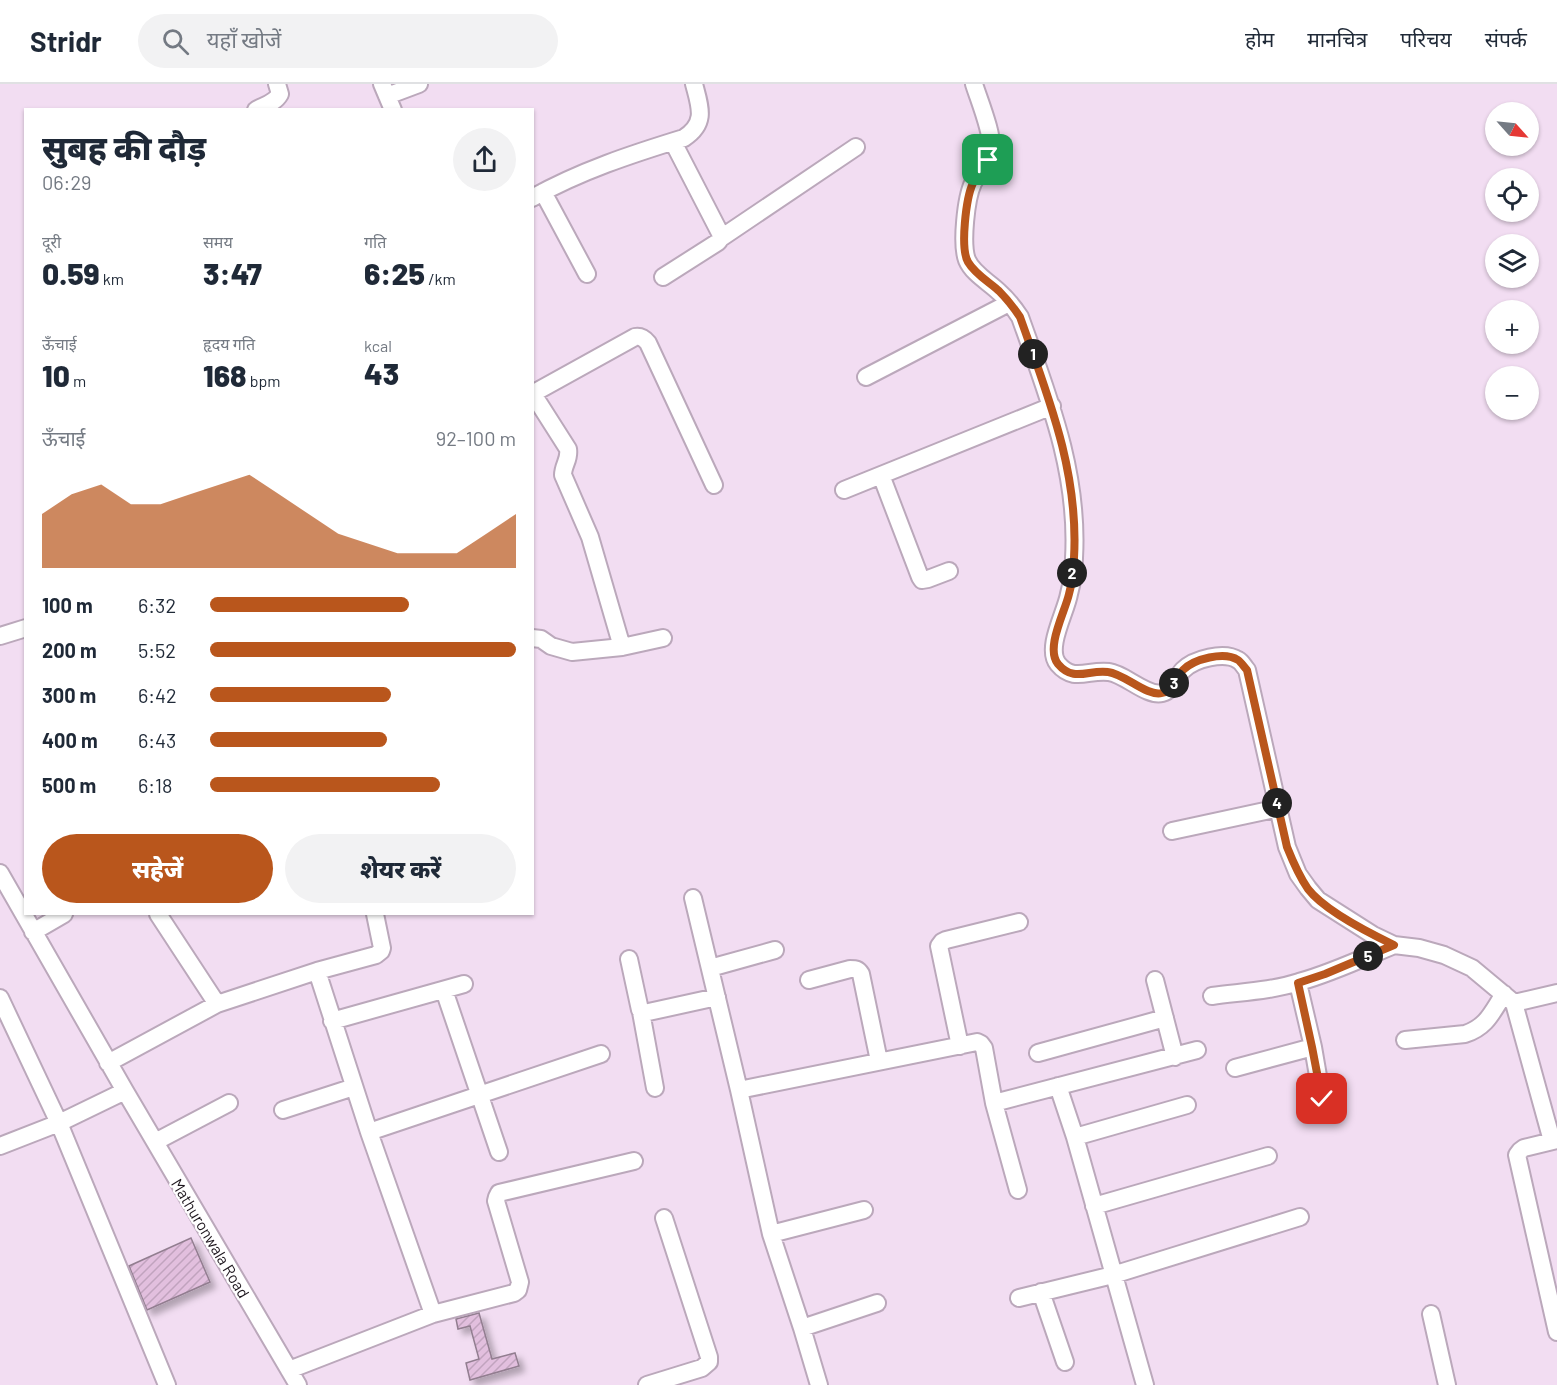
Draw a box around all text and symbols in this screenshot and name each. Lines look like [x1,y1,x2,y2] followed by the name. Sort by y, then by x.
[138,14,558,68] search box
[30,24,102,58] text: Stridr
[159,25,192,58] icon: search
[207,26,281,52] text: यहाँ खोजें
[1245,26,1274,51] text: होम
[1307,26,1367,51] text: मानचित्र
[1400,26,1452,51] text: परिचय
[1485,26,1527,51] text: संपर्क
[1485,102,1539,156] north arrow
[1485,102,1539,420] map controls
[42,127,206,167] text: सुबह की दौड़
[453,128,516,191] button: share
[962,134,1013,185] pin
[971,143,1004,176] icon: arrive
[1485,168,1539,222] button: locate
[42,170,92,194] text: 06:29
[42,232,61,251] text: दूरी
[203,232,233,251] text: समय
[364,232,386,251] text: गति
[1485,234,1539,288] button: layers
[42,255,100,291] text: 0.59
[203,255,262,291] text: 3:47
[364,255,425,291] text: 6:25
[100,269,124,288] text: km
[425,269,456,288] text: /km
[1485,300,1539,354] button: +
[42,334,77,353] text: ऊँचाई
[203,334,255,353] text: हृदय गति
[364,336,392,355] text: kcal
[1018,339,1048,369] pin: 1
[1030,344,1036,363] text: 1
[364,355,399,391] text: 43
[42,357,70,393] text: 10
[203,357,246,393] text: 168
[1485,366,1539,420] button: −
[70,371,86,390] text: m
[246,371,281,390] text: bpm
[42,426,85,450] text: ऊँचाई
[436,426,516,450] text: 92–100 m
[1057,558,1087,588] pin: 2
[1068,563,1076,582] text: 2
[42,593,93,617] text: 100 m
[138,593,176,617] text: 6:32
[42,638,97,662] text: 200 m
[138,638,176,662] text: 5:52
[1159,668,1189,698] pin: 3
[1170,673,1178,692] text: 3
[42,683,96,707] text: 300 m
[138,683,177,707] text: 6:42
[42,728,98,752] text: 400 m
[138,728,176,752] text: 6:43
[42,773,96,797] text: 500 m
[138,773,173,797] text: 6:18
[1262,788,1292,818] pin: 4
[1272,793,1282,812] text: 4
[42,834,273,903] button: सहेजें
[285,834,516,903] button: शेयर करें
[1353,941,1383,971] pin: 5
[1364,946,1372,965] text: 5
[1296,1073,1347,1124] pin
[1305,1082,1338,1115] icon: check
[168,1175,254,1301] street label: Mathuronwala Road

